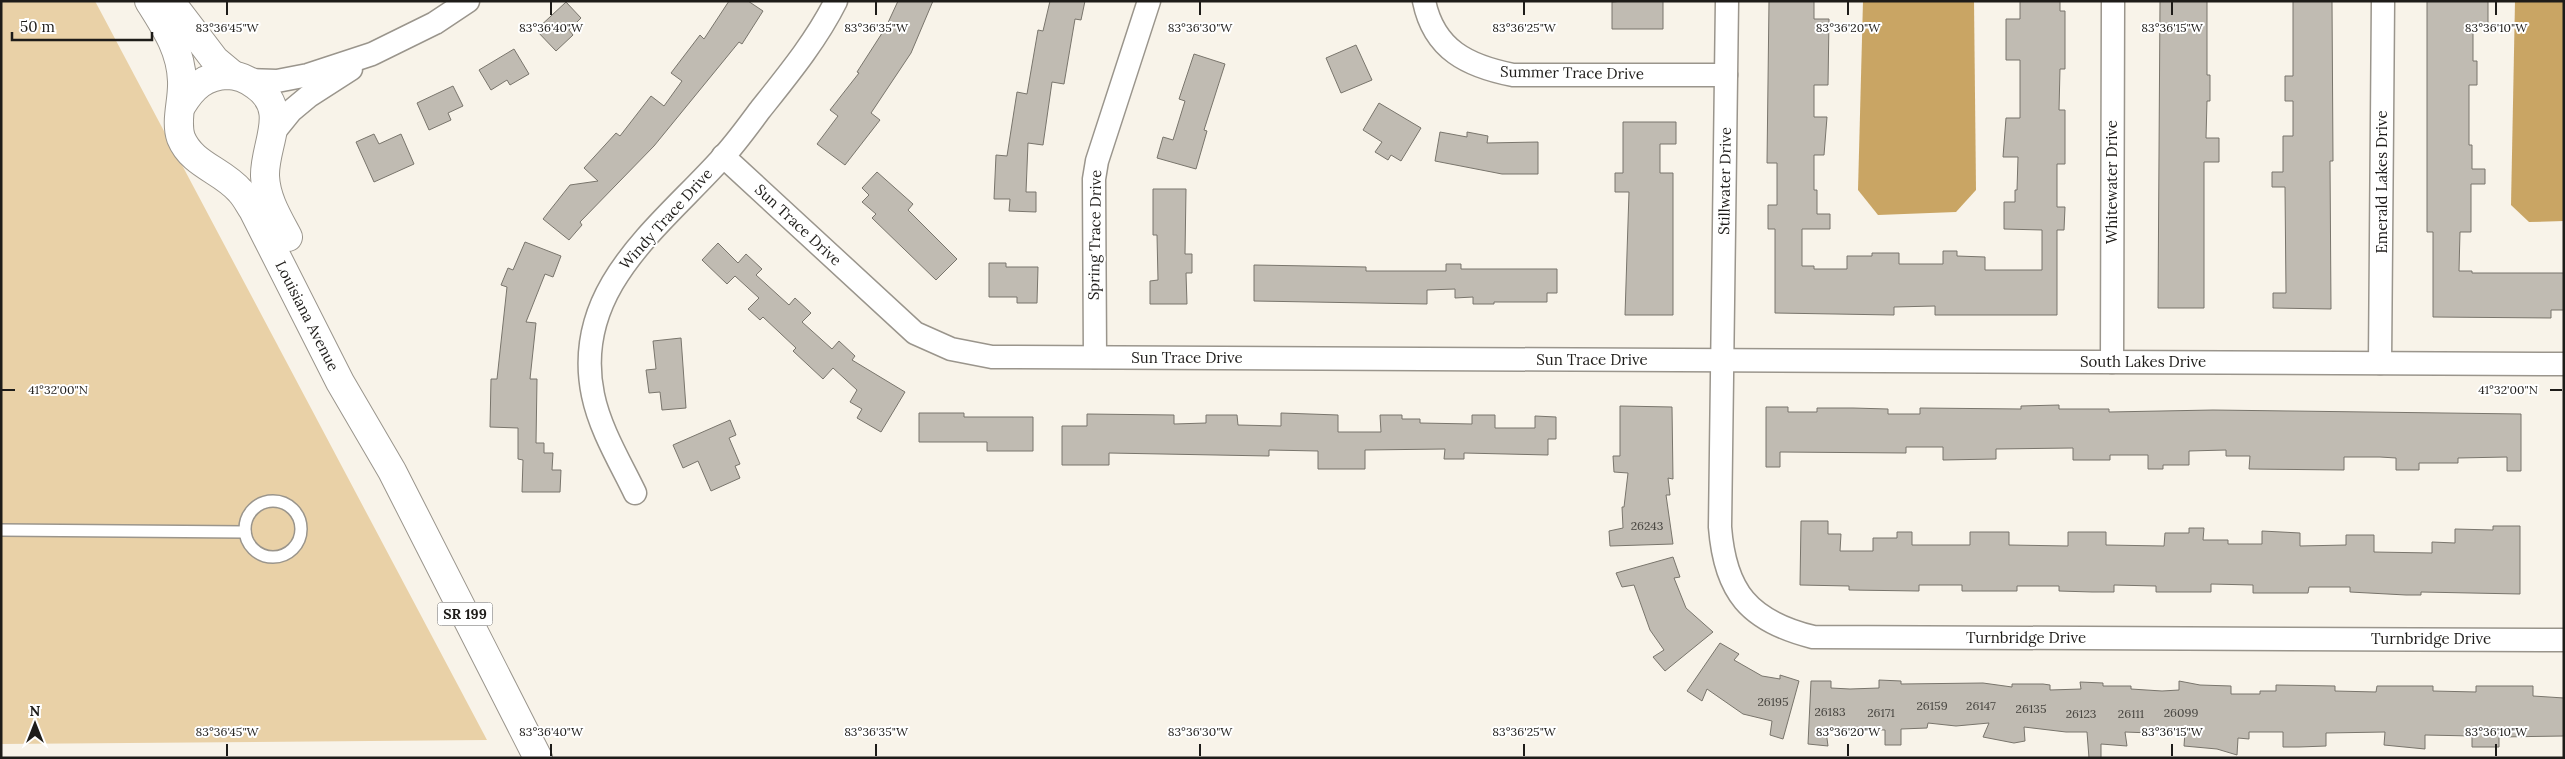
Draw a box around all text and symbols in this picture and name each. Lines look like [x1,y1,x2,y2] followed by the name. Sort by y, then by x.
[12,10,152,42] scale bar
[20,17,55,36] text: 50 m
[196,20,260,35] text: 83°36'45"W
[519,20,584,35] text: 83°36'40"W
[844,20,909,35] text: 83°36'35"W
[1168,20,1233,35] text: 83°36'30"W
[1492,20,1557,35] text: 83°36'25"W
[1816,20,1881,35] text: 83°36'20"W
[2141,20,2204,35] text: 83°36'15"W
[2465,20,2528,35] text: 83°36'10"W
[1500,62,1644,83] street label: Summer Trace Drive
[2372,110,2391,254] street label: Emerald Lakes Drive
[2102,120,2121,244] street label: Whitewater Drive
[1714,127,1735,235] street label: Stillwater Drive
[615,164,716,273] street label: Windy Trace Drive
[1084,170,1105,300] street label: Spring Trace Drive
[751,180,846,270] street label: Sun Trace Drive
[271,257,343,374] street label: Louisiana Avenue
[1131,348,1243,367] street label: Sun Trace Drive
[1536,350,1648,369] street label: Sun Trace Drive
[2080,352,2206,371] street label: South Lakes Drive
[28,382,88,397] text: 41°32'00"N
[2478,382,2538,397] text: 41°32'00"N
[1631,518,1664,533] house number: 26243
[438,602,492,626] road number: SR 199
[1966,628,2086,647] street label: Turnbridge Drive
[2371,629,2491,648] street label: Turnbridge Drive
[1757,694,1789,709] house number: 26195
[1916,698,1948,713] house number: 26159
[1966,698,1996,713] house number: 26147
[10,699,60,749] north arrow
[2016,701,2046,716] house number: 26135
[30,702,41,720] text: N
[1814,704,1846,719] house number: 26183
[1867,705,1895,720] house number: 26171
[2164,705,2198,720] house number: 26099
[2066,706,2097,721] house number: 26123
[2118,706,2144,721] house number: 26111
[196,724,260,739] text: 83°36'45"W
[519,724,584,739] text: 83°36'40"W
[844,724,909,739] text: 83°36'35"W
[1168,724,1233,739] text: 83°36'30"W
[1492,724,1557,739] text: 83°36'25"W
[1816,724,1881,739] text: 83°36'20"W
[2141,724,2204,739] text: 83°36'15"W
[2465,724,2528,739] text: 83°36'10"W

